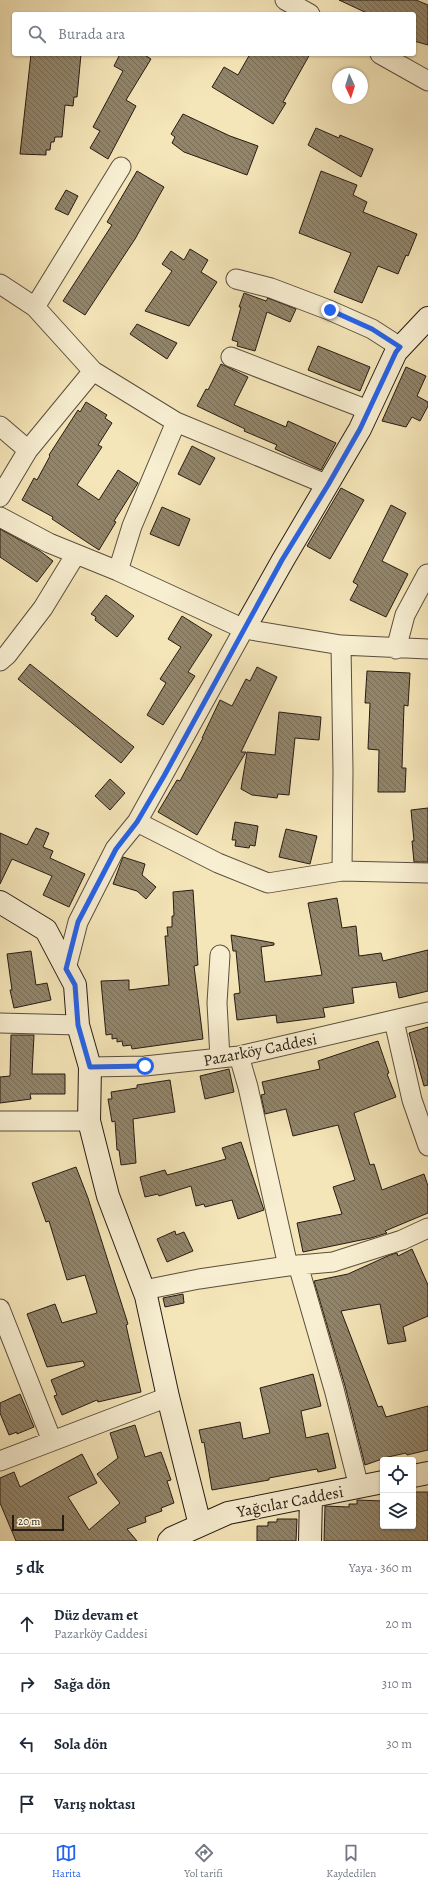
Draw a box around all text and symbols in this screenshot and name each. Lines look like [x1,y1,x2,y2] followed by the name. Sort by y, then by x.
[12,12,416,56] search box
[26,23,48,45] icon: search
[58,24,125,44] text: Burada ara
[332,68,368,104] north arrow
[321,301,339,319] route end
[201,1028,319,1072] street label: Pazarköy Caddesi
[136,1057,154,1075] route start
[380,1457,416,1529] map controls
[380,1457,416,1493] button: locate
[234,1481,345,1523] street label: Yağcılar Caddesi
[380,1493,416,1529] button: layers
[12,1513,64,1532] scale bar
[18,1514,40,1529] text: 20 m
[16,1556,44,1579] text: 5 dk
[349,1559,412,1576] text: Yaya · 360 m
[54,1605,138,1625] text: Düz devam et
[16,1613,38,1635] icon: ahead
[386,1615,412,1632] text: 20 m
[54,1625,148,1642] text: Pazarköy Caddesi
[16,1673,38,1695] icon: right
[54,1674,110,1694] text: Sağa dön
[382,1675,412,1692] text: 310 m
[16,1733,38,1755] icon: left
[54,1734,107,1754] text: Sola dön
[386,1735,412,1752] text: 30 m
[16,1793,38,1815] icon: arrive
[54,1794,135,1814] text: Varış noktası
[52,1842,81,1881] tab: Harita
[184,1842,223,1881] tab: Yol tarifi
[326,1842,376,1881] tab: Kaydedilen

